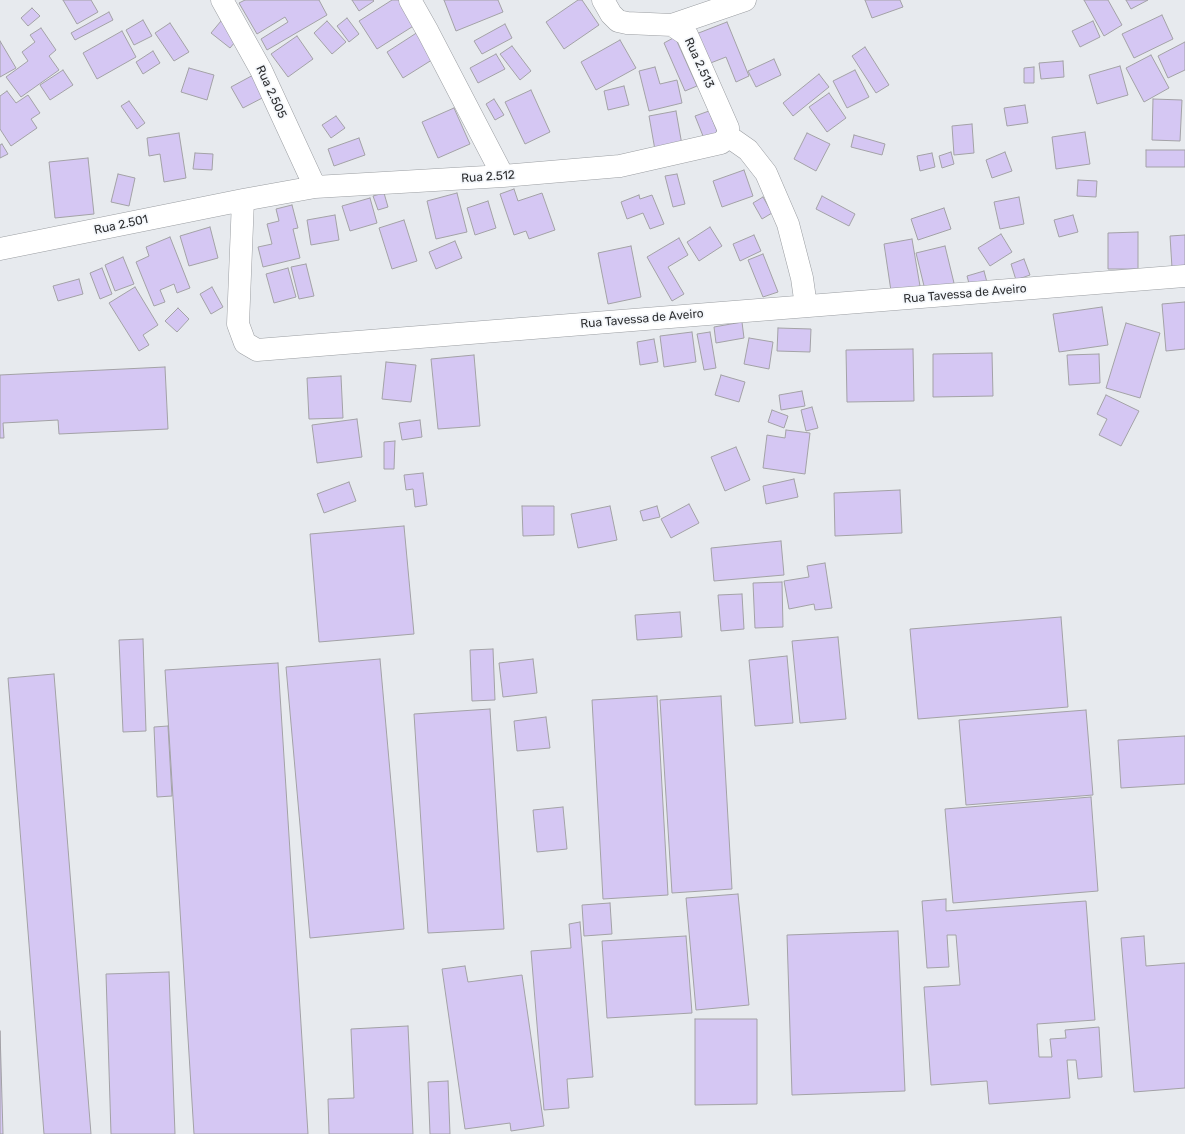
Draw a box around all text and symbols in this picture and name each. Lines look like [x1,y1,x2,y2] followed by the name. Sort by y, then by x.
[681,35,717,91] street label: Rua 2.513
[253,63,289,121] street label: Rua 2.505
[461,168,515,186] street label: Rua 2.512
[93,212,149,238] street label: Rua 2.501
[903,281,1027,307] street label: Rua Tavessa de Aveiro
[580,306,704,332] street label: Rua Tavessa de Aveiro

